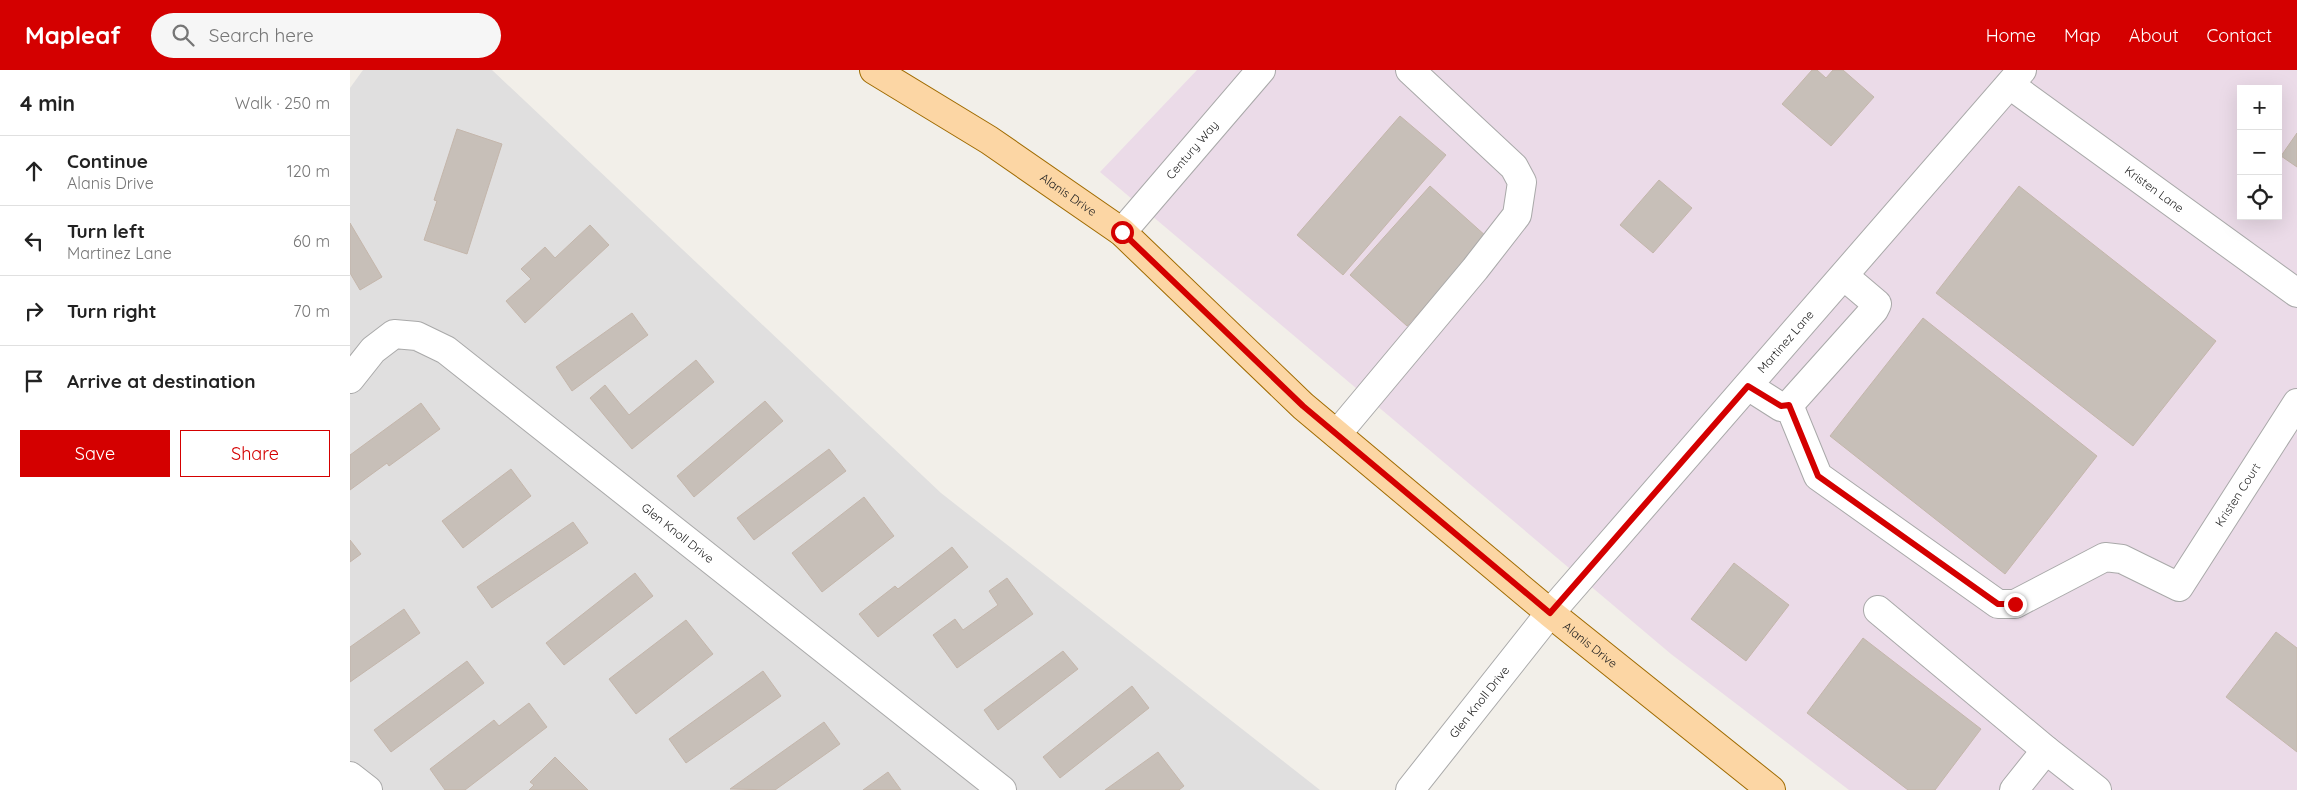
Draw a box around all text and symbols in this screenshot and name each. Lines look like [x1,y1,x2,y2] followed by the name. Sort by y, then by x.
[151,13,501,58] search box
[25,20,121,50] text: Mapleaf
[169,21,197,49] icon: search
[209,23,314,47] text: Search here
[1986,24,2036,47] text: Home
[2064,24,2101,47] text: Map
[2129,24,2179,47] text: About
[2207,24,2272,47] text: Contact
[2237,85,2282,220] map controls
[2237,85,2282,130] button: +
[20,90,75,116] text: 4 min
[235,93,330,113] text: Walk · 250 m
[1163,117,1221,182] street label: Century Way
[2237,130,2282,175] button: −
[67,149,148,173] text: Continue
[20,157,48,185] icon: ahead
[287,161,330,181] text: 120 m
[2122,163,2187,216] street label: Kristen Lane
[1037,170,1100,219] street label: Alanis Drive
[67,173,154,193] text: Alanis Drive
[2237,175,2282,220] button: locate
[67,219,145,243] text: Turn left
[1111,221,1134,244] route start
[20,227,48,255] icon: left
[293,231,330,251] text: 60 m
[67,243,172,263] text: Martinez Lane
[20,297,48,325] icon: right
[67,299,156,323] text: Turn right
[293,301,330,321] text: 70 m
[1754,307,1817,376] street label: Martinez Lane
[20,367,48,395] icon: arrive
[67,369,256,393] text: Arrive at destination
[20,430,170,477] button: Save
[180,430,330,477] button: Share
[2212,460,2263,529] street label: Kristen Court
[639,500,717,566] street label: Glen Knoll Drive
[2004,593,2027,616] route end
[1560,618,1621,671] street label: Alanis Drive
[1446,663,1512,741] street label: Glen Knoll Drive

